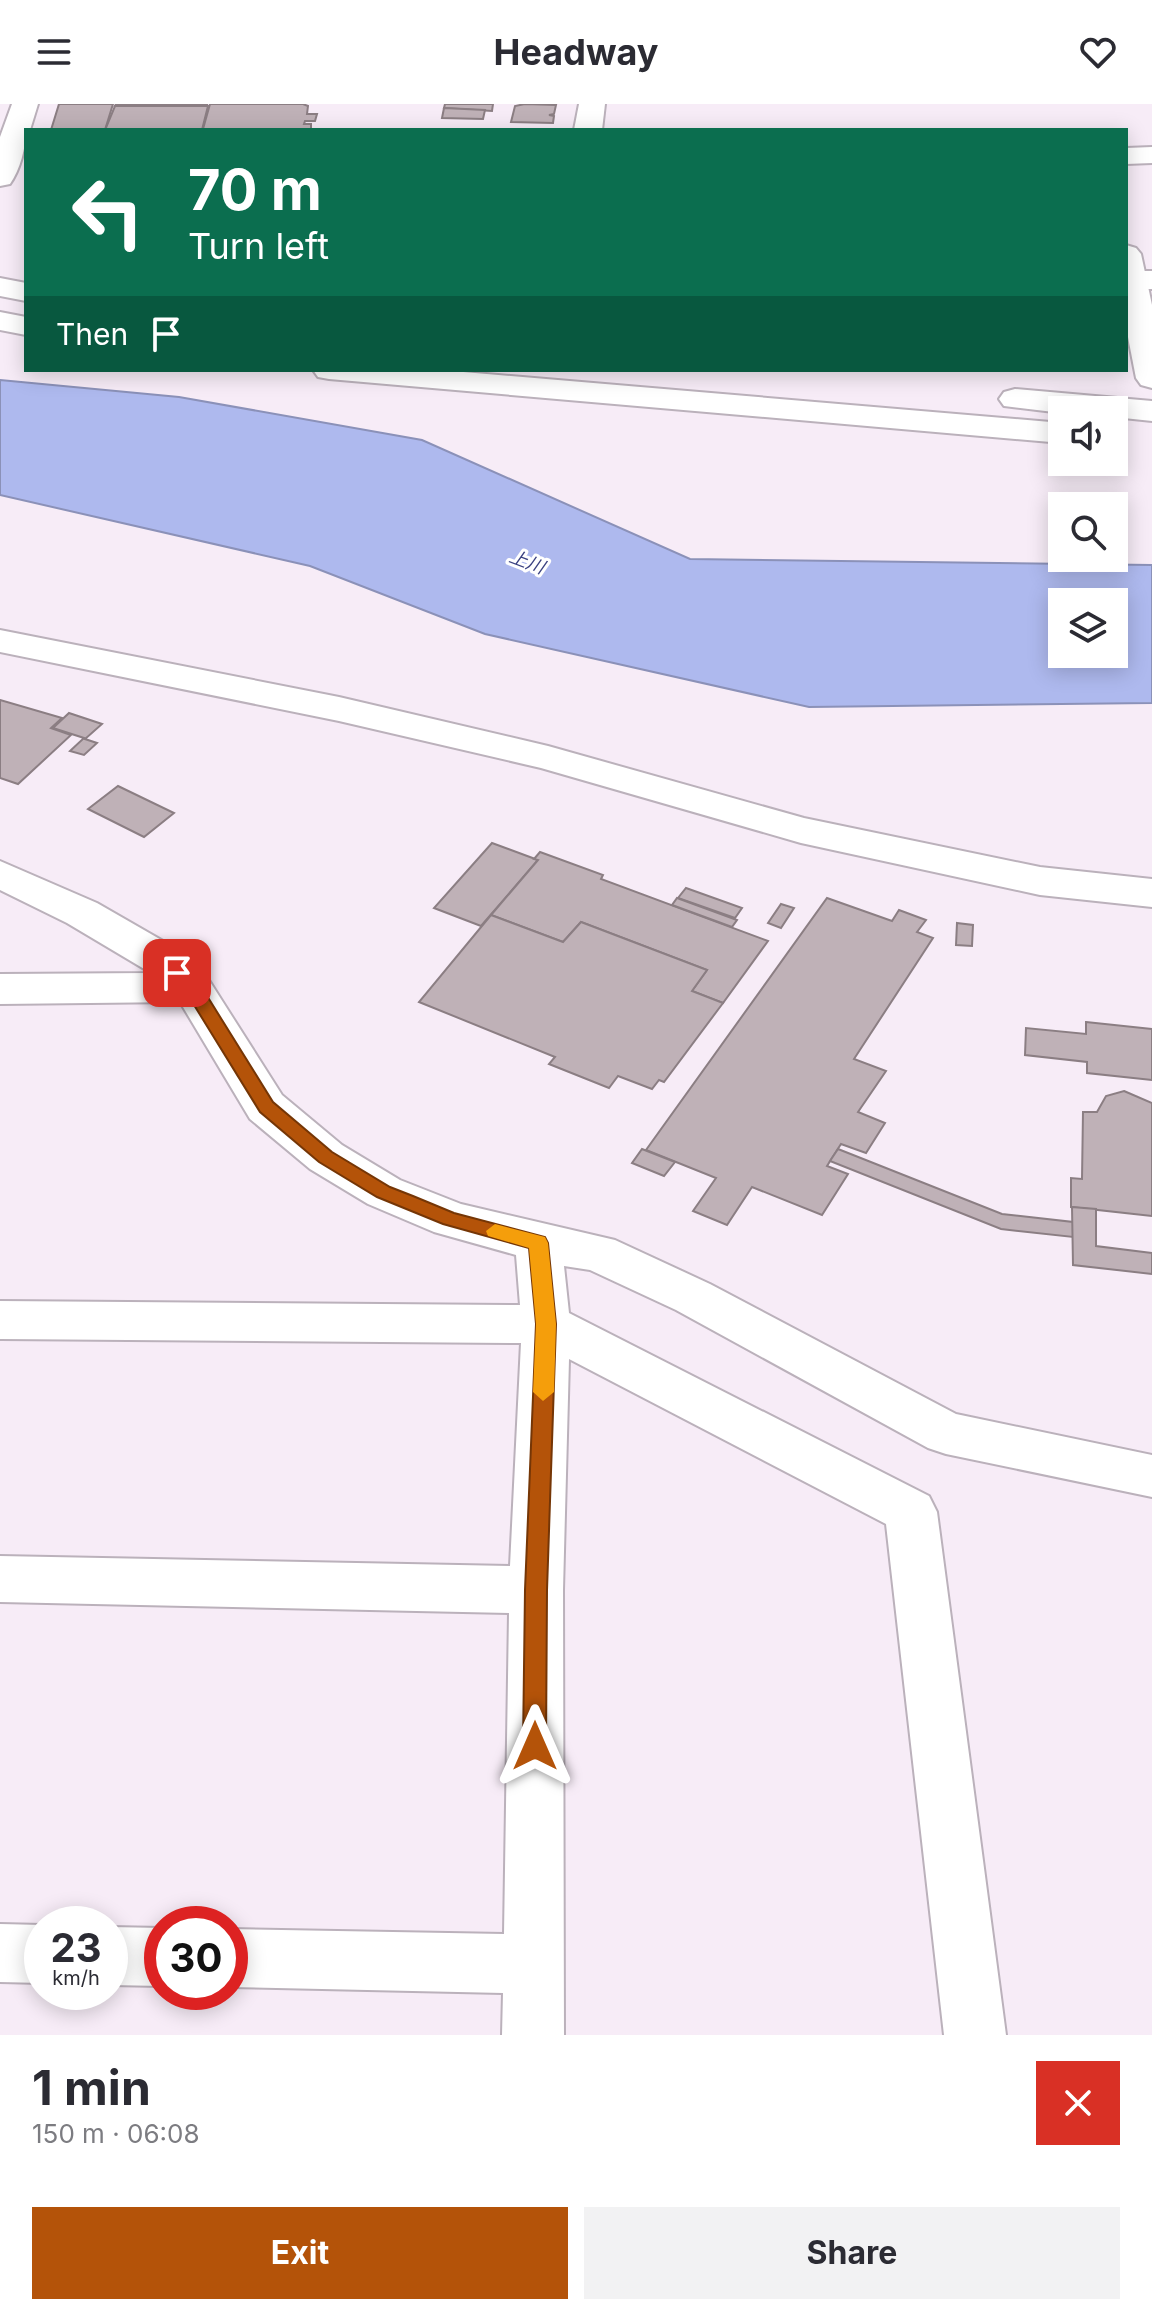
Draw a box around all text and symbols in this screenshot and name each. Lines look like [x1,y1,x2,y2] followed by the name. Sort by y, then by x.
[32,30,76,74] icon: menu
[494,30,658,74] text: Headway
[1076,30,1120,74] icon: heart
[188,156,322,224] text: 70 m
[56,160,160,264] icon: left
[188,224,329,268] text: Turn left
[144,312,188,356] icon: arrive
[56,316,128,352] text: Then
[1048,396,1128,668] map controls
[1048,396,1128,476] button: sound
[1048,492,1128,572] button: search
[507,545,550,579] water label: 上川
[1048,588,1128,668] button: layers
[143,939,211,1007] pin
[155,951,199,995] icon: arrive
[493,1704,577,1788] position arrow
[144,1906,248,2010] speed limit sign: 30
[50,1923,102,1972] text: 23
[52,1966,100,1990] text: km/h
[32,2058,151,2117] text: 1 min
[1036,2061,1120,2145] button: close
[32,2118,200,2149] text: 150 m · 06:08
[32,2207,568,2299] button: Exit
[584,2207,1120,2299] button: Share

